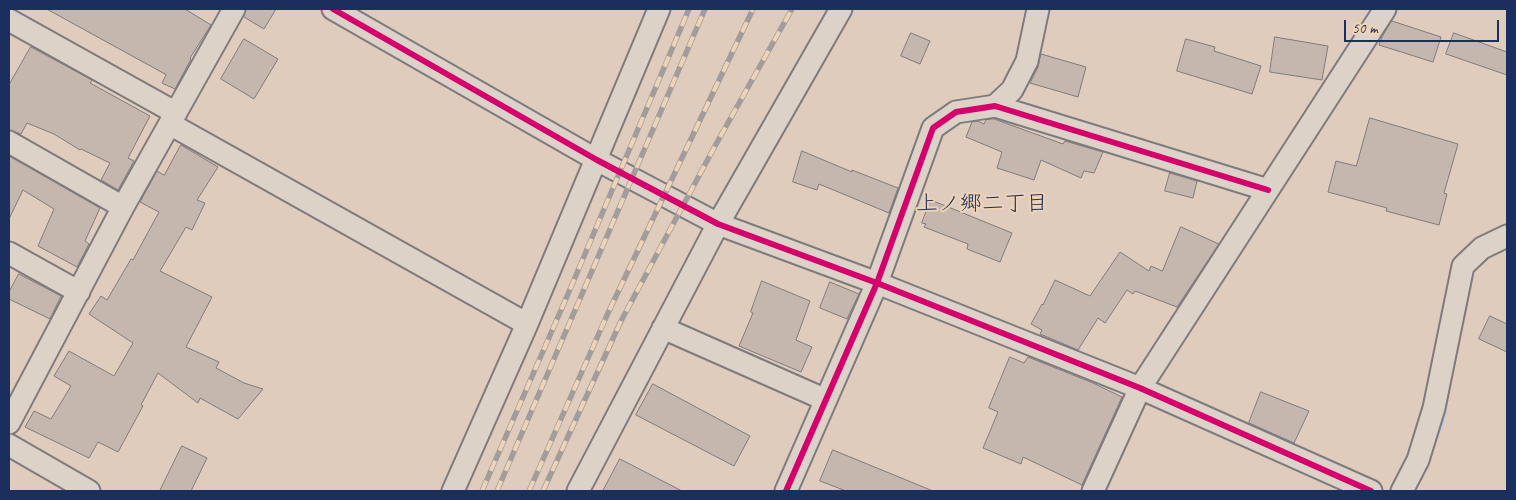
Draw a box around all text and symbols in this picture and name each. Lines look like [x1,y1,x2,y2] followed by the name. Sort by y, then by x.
[1346,10,1501,42] scale bar
[1352,19,1378,38] text: 50 m
[916,191,1048,217] district label: 上ノ郷二丁目

